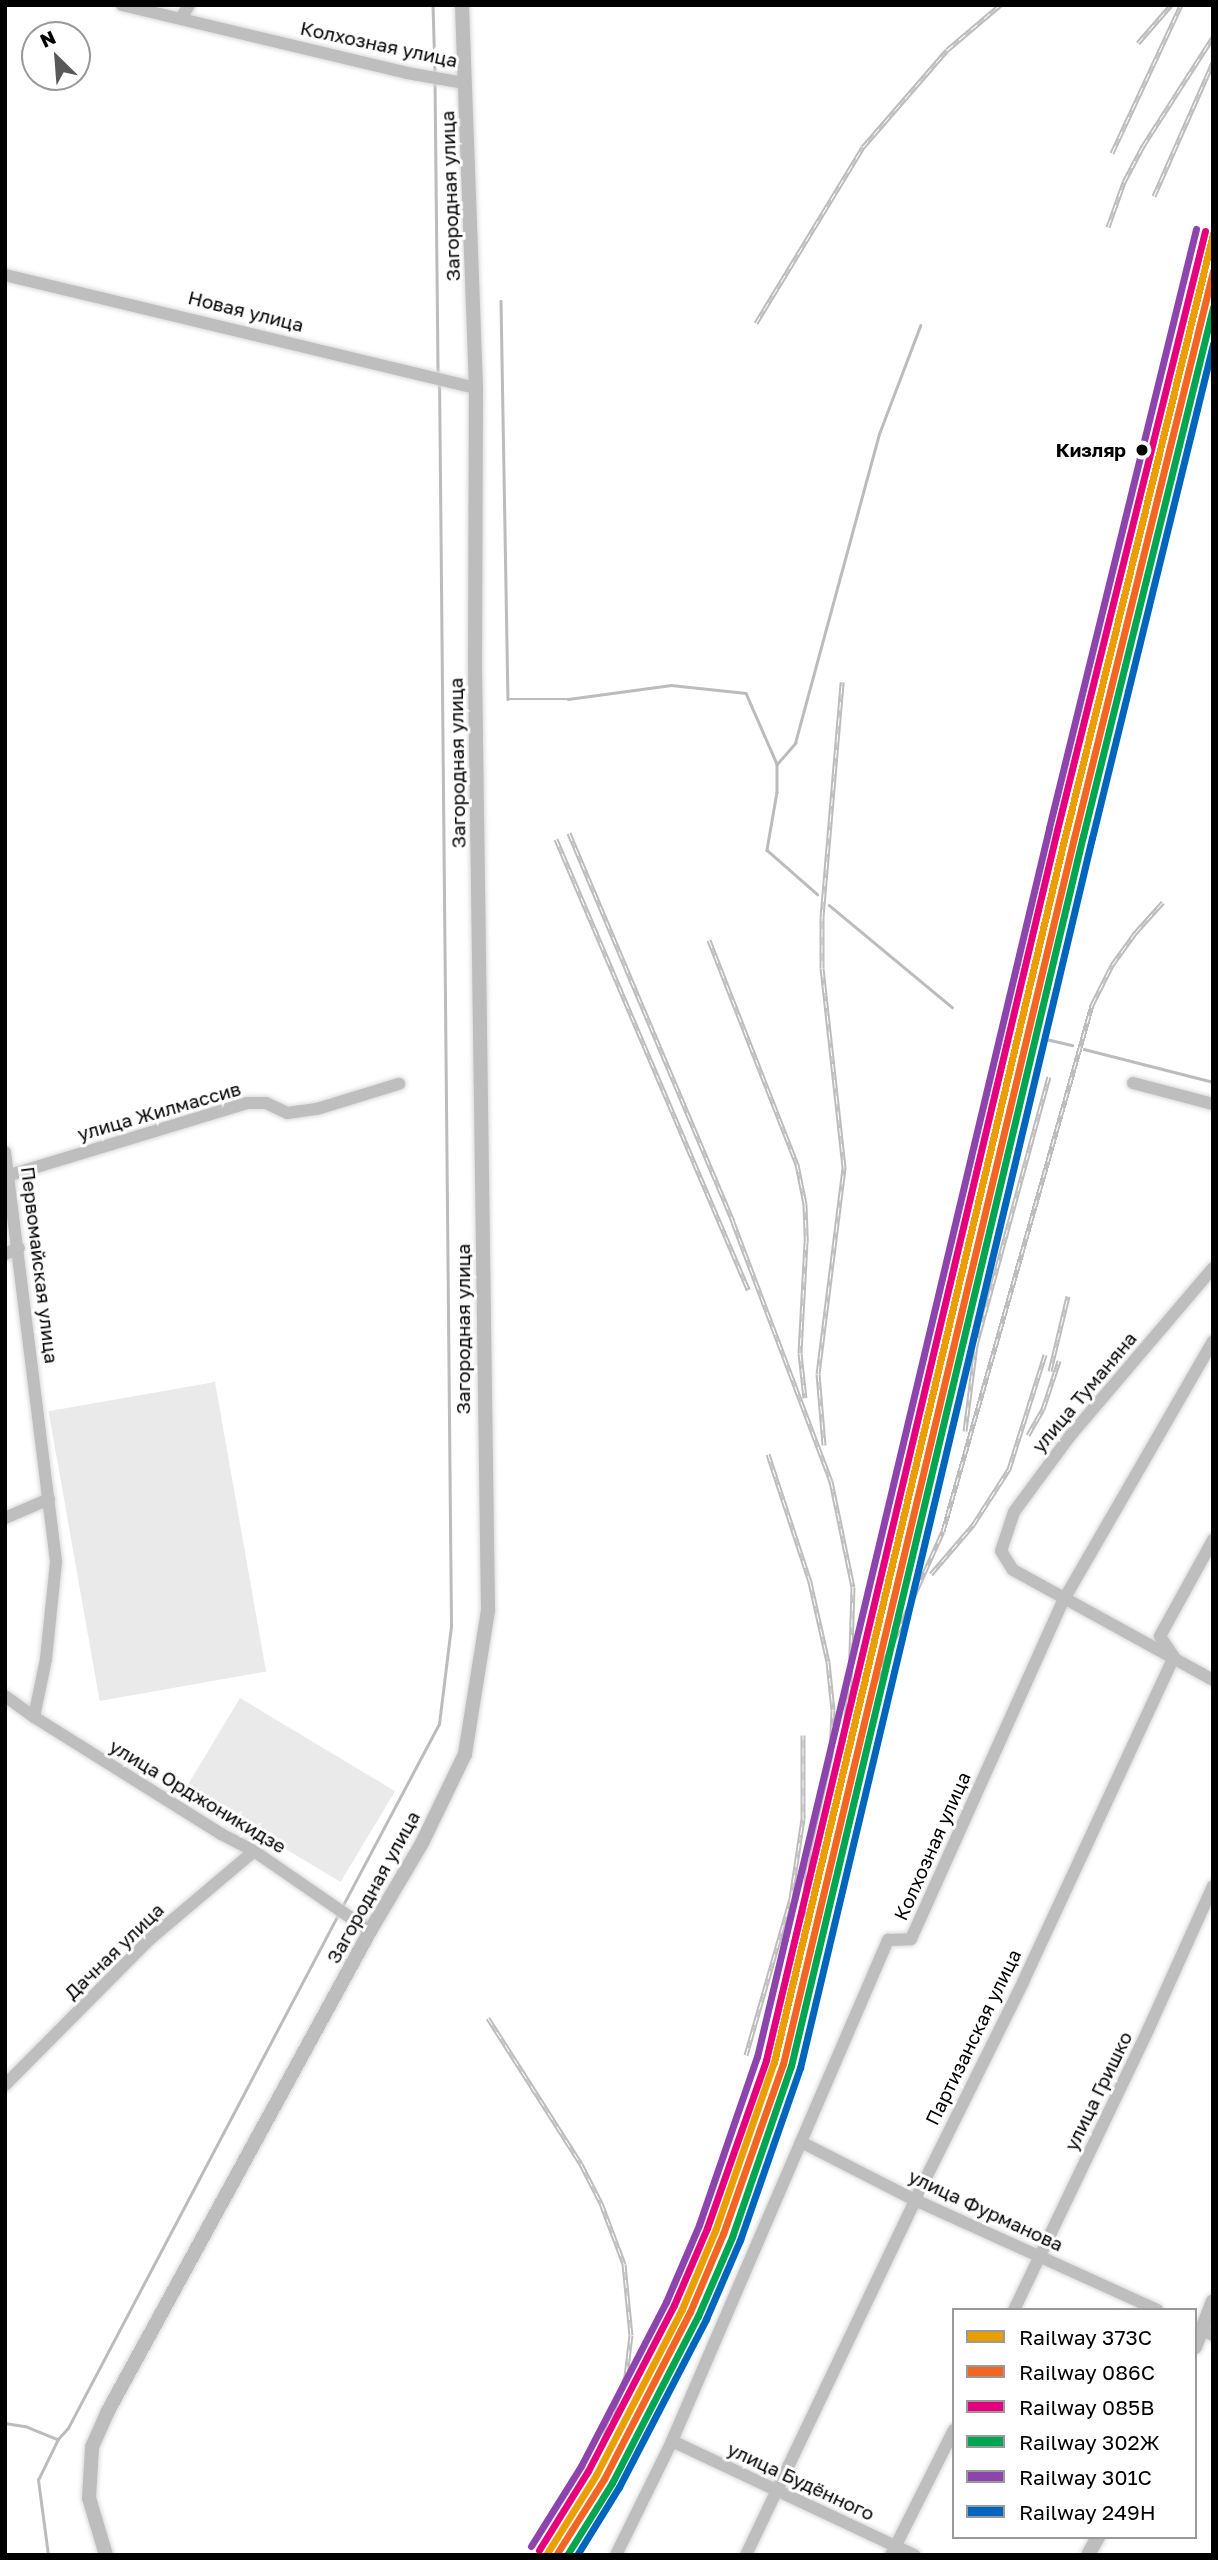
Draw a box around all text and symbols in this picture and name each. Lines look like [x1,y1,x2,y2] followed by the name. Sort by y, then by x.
[298,16,460,72] street label: Колхозная улица
[21,21,91,91] north arrow
[36,25,59,52] text: N
[436,110,464,282] street label: Загородная улица
[186,286,306,336] street label: Новая улица
[1056,439,1126,461] place label: Кизляр
[1132,440,1152,460] marker: Кизляр
[444,677,470,849] street label: Загородная улица
[75,1077,243,1145] street label: улица Жилмассив
[17,1165,63,1365] street label: Первомайская улица
[452,1244,474,1414] street label: Загородная улица
[1027,1327,1141,1457] street label: улица Туманяна
[106,1734,290,1858] street label: улица Орджоникидзе
[889,1768,975,1924] street label: Колхозная улица
[322,1807,424,1967] street label: Загородная улица
[60,1898,168,2004] street label: Дачная улица
[921,1945,1025,2129] street label: Партизанская улица
[1059,2028,1137,2154] street label: улица Гришко
[905,2164,1067,2256] street label: улица Фурманова
[952,2308,1197,2539] legend
[1019,2324,1152,2350] text: Railway 373C
[1019,2359,1155,2385] text: Railway 086С
[1019,2394,1154,2420] text: Railway 085В
[1019,2429,1160,2455] text: Railway 302Ж
[724,2437,878,2525] street label: улица Будённого
[1019,2464,1152,2490] text: Railway 301С
[1019,2499,1156,2525] text: Railway 249Н

